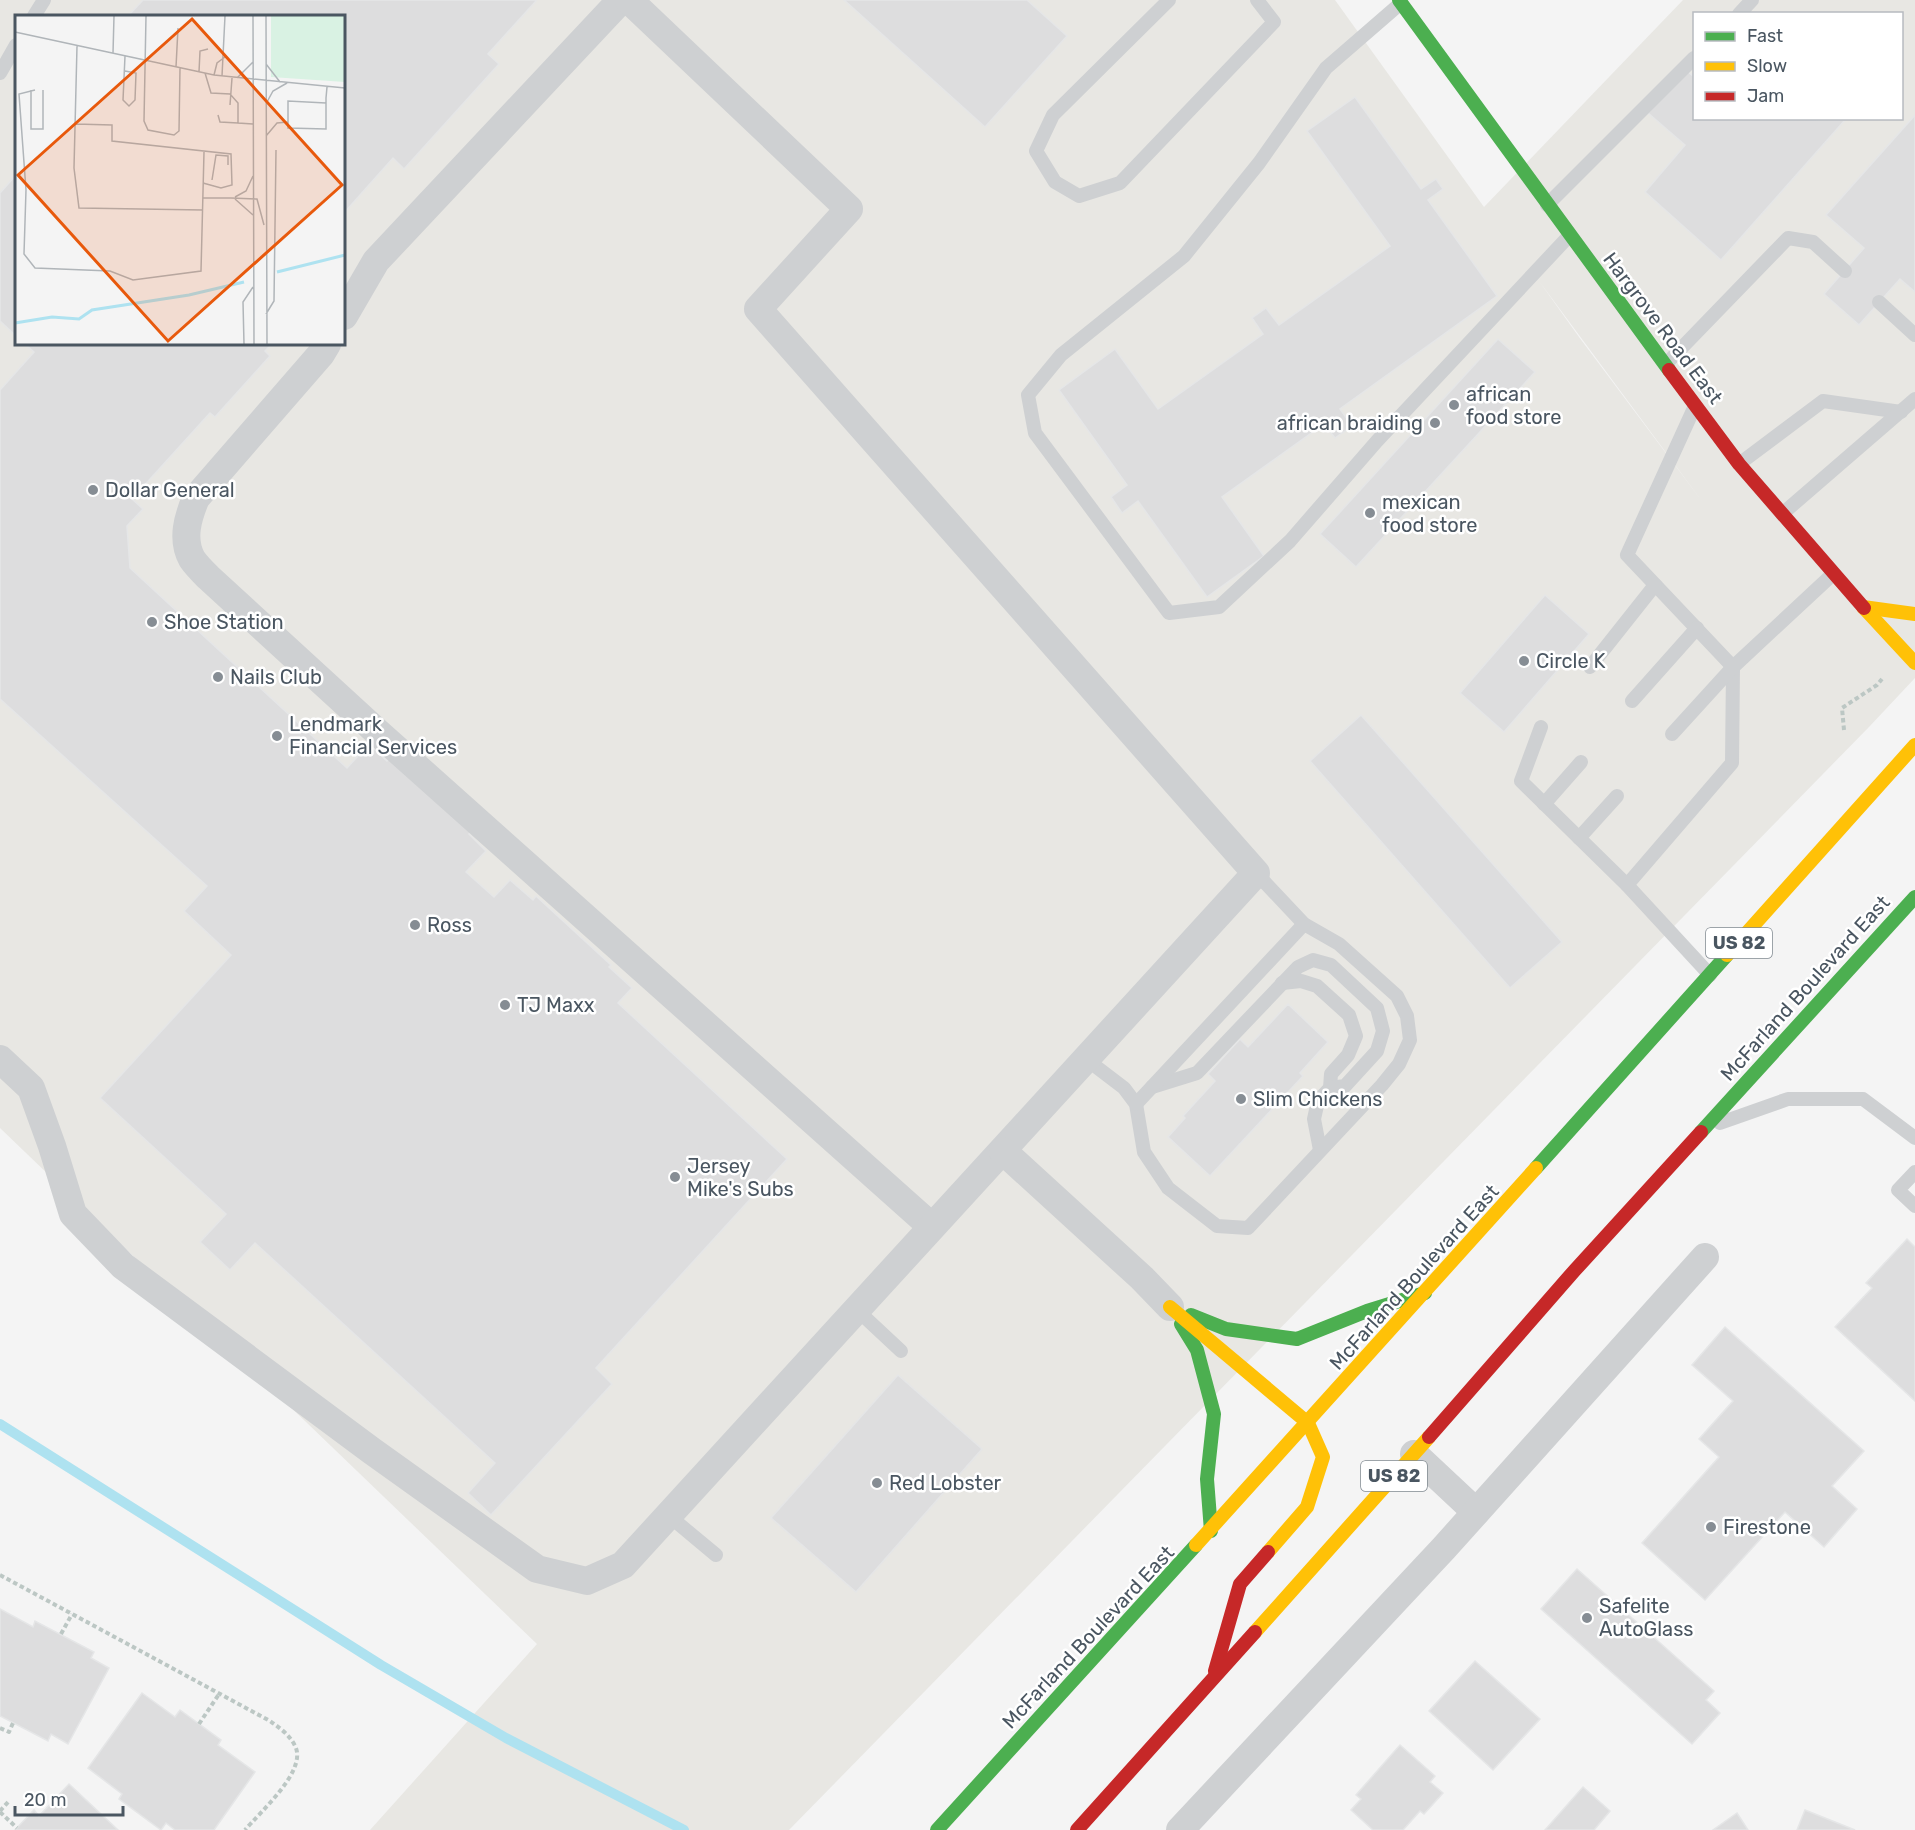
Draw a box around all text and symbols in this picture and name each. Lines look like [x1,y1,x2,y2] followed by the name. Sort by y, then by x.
[1693,12,1903,120] legend
[15,15,345,345] inset map
[1747,25,1783,47] text: Fast
[1747,55,1787,77] text: Slow
[1747,85,1784,107] text: Jam
[1598,248,1728,409] street label: Hargrove Road East
[1466,382,1561,429] place label: african food store
[1447,398,1461,412] marker: african food store
[1277,411,1423,435] place label: african braiding
[1428,416,1442,430] marker: african braiding
[105,478,235,502] place label: Dollar General
[86,483,100,497] marker: Dollar General
[1382,490,1477,537] place label: mexican food store
[1363,506,1377,520] marker: mexican food store
[164,610,284,634] place label: Shoe Station
[145,615,159,629] marker: Shoe Station
[1536,649,1606,673] place label: Circle K
[1517,654,1531,668] marker: Circle K
[230,665,322,689] place label: Nails Club
[211,670,225,684] marker: Nails Club
[289,712,457,759] place label: Lendmark Financial Services
[270,729,284,743] marker: Lendmark Financial Services
[1715,890,1895,1086] street label: McFarland Boulevard East
[427,913,472,937] place label: Ross
[408,918,422,932] marker: Ross
[1706,928,1772,958] road number: US 82
[517,993,595,1017] place label: TJ Maxx
[498,998,512,1012] marker: TJ Maxx
[1253,1087,1383,1111] place label: Slim Chickens
[1234,1092,1248,1106] marker: Slim Chickens
[687,1154,794,1201] place label: Jersey Mike's Subs
[668,1170,682,1184] marker: Jersey Mike's Subs
[1324,1179,1504,1375] street label: McFarland Boulevard East
[1361,1461,1427,1491] road number: US 82
[889,1471,1002,1495] place label: Red Lobster
[870,1476,884,1490] marker: Red Lobster
[1723,1515,1811,1539] place label: Firestone
[1704,1520,1718,1534] marker: Firestone
[997,1541,1179,1733] street label: McFarland Boulevard East
[1599,1594,1694,1641] place label: Safelite AutoGlass
[1580,1611,1594,1625] marker: Safelite AutoGlass
[15,1779,123,1817] scale bar
[24,1789,66,1811] text: 20 m

